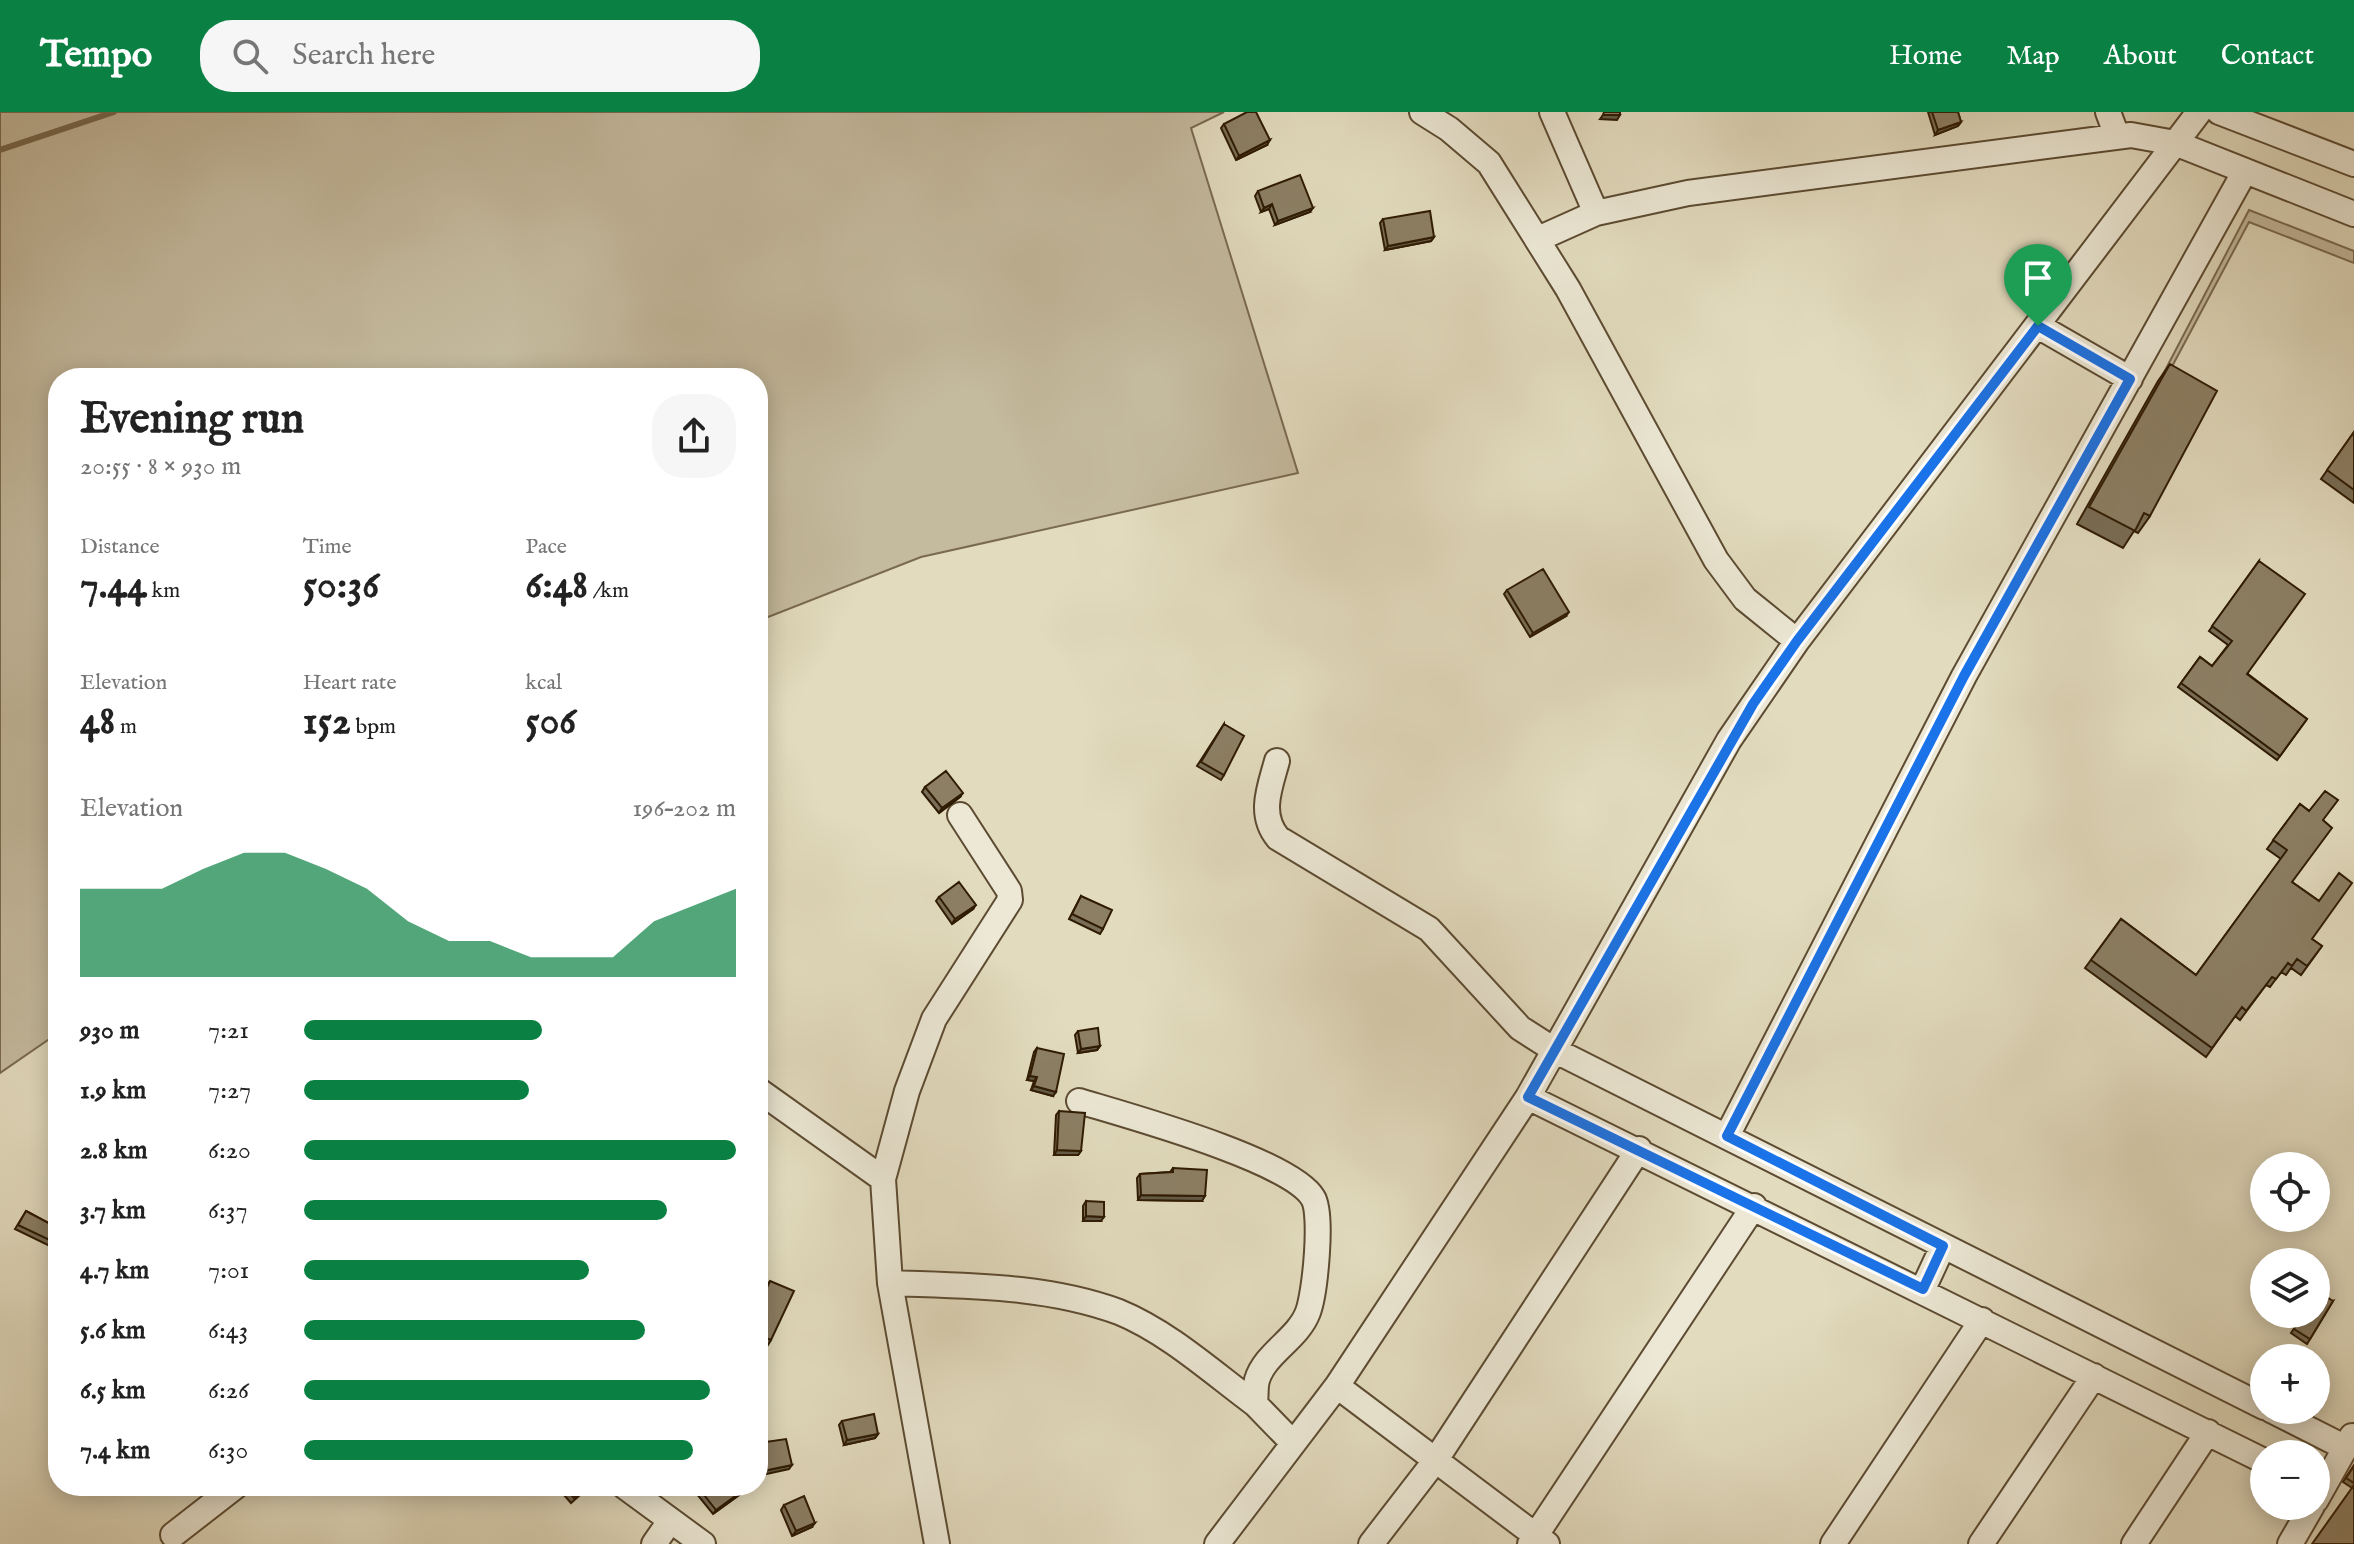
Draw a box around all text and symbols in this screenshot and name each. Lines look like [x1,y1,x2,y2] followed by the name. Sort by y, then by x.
[200,20,760,92] search box
[40,32,152,80] text: Tempo
[228,34,272,78] icon: search
[292,37,435,75] text: Search here
[1889,39,1962,74] text: Home
[2006,39,2060,74] text: Map
[2104,39,2177,74] text: About
[2221,39,2314,74] text: Contact
[2004,244,2072,326] pin
[2016,256,2060,300] icon: arrive
[80,392,304,448] text: Evening run
[652,394,736,478] button: share
[80,450,241,483] text: 20:55 · 8 × 930 m
[80,533,160,561] text: Distance
[303,533,352,561] text: Time
[525,533,567,561] text: Pace
[80,561,147,612] text: 7.44
[303,561,379,612] text: 50:36
[525,561,588,612] text: 6:48
[147,577,180,605] text: km
[588,577,629,605] text: /km
[80,669,167,697] text: Elevation
[303,669,397,697] text: Heart rate
[525,669,562,697] text: kcal
[80,697,115,748] text: 48
[303,697,351,748] text: 152
[525,697,576,748] text: 506
[115,713,137,741] text: m
[351,713,396,741] text: bpm
[80,792,183,825] text: Elevation
[632,792,736,825] text: 196–202 m
[80,1014,140,1047] text: 930 m
[208,1014,249,1047] text: 7:21
[80,1074,146,1107] text: 1.9 km
[208,1074,251,1107] text: 7:27
[80,1134,148,1167] text: 2.8 km
[208,1134,251,1167] text: 6:20
[2250,1152,2330,1520] map controls
[2250,1152,2330,1232] button: locate
[80,1194,146,1227] text: 3.7 km
[208,1194,248,1227] text: 6:37
[2250,1248,2330,1328] button: layers
[80,1254,149,1287] text: 4.7 km
[208,1254,249,1287] text: 7:01
[80,1314,146,1347] text: 5.6 km
[208,1314,248,1347] text: 6:43
[2250,1344,2330,1424] button: +
[80,1374,146,1407] text: 6.5 km
[208,1374,249,1407] text: 6:26
[80,1434,150,1467] text: 7.4 km
[208,1434,248,1467] text: 6:30
[2250,1440,2330,1520] button: −

